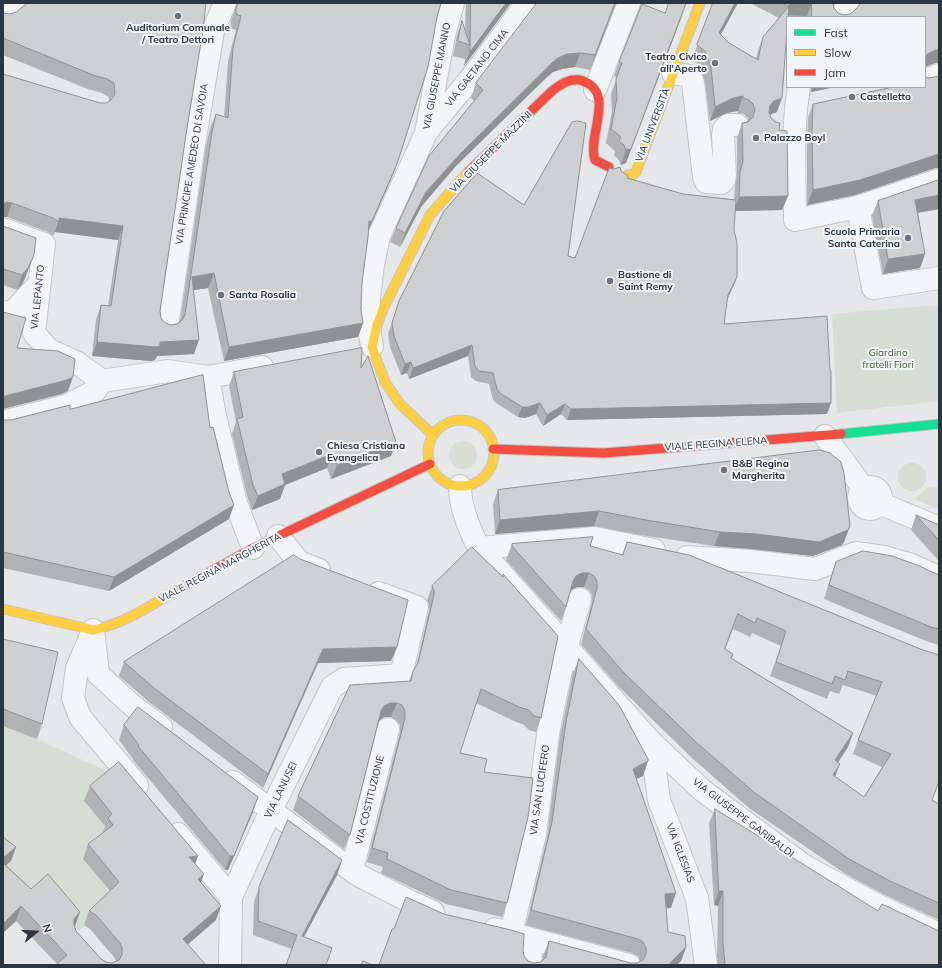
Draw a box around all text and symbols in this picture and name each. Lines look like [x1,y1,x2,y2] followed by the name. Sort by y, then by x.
[173,11,183,21] marker: Auditorium Comunale / Teatro Dettori
[786,16,926,88] legend
[421,21,453,131] street label: VIA GIUSEPPE MANNO
[126,22,230,46] place label: Auditorium Comunale / Teatro Dettori
[824,25,848,40] text: Fast
[443,27,511,109] street label: VIA GAETANO CIMA
[824,45,852,60] text: Slow
[645,51,707,74] place label: Teatro Civico all'Aperto
[710,58,720,68] marker: Teatro Civico all'Aperto
[824,65,846,80] text: Jam
[173,83,211,245] street label: VIA PRINCIPE AMEDEO DI SAVOIA
[633,86,673,164] street label: VIA UNIVERSITÀ
[860,91,911,103] place label: Castelletto
[847,92,857,102] marker: Castelletto
[448,109,534,195] street label: VIA GIUSEPPE MAZZINI
[764,132,825,144] place label: Palazzo Boyl
[751,133,761,143] marker: Palazzo Boyl
[824,226,900,250] place label: Scuola Primaria Santa Caterina
[903,233,913,243] marker: Scuola Primaria Santa Caterina
[29,264,47,330] street label: VIA LEPANTO
[618,269,673,292] place label: Bastione di Saint Remy
[605,276,615,286] marker: Bastione di Saint Remy
[229,289,296,301] place label: Santa Rosalia
[216,290,226,300] marker: Santa Rosalia
[862,347,914,370] park label: Giardino fratelli Fiori
[664,434,768,454] street label: VIALE REGINA ELENA
[327,440,405,464] place label: Chiesa Cristiana Evangelica
[314,447,324,457] marker: Chiesa Cristiana Evangelica
[732,458,789,482] place label: B&B Regina Margherita
[719,465,729,475] marker: B&B Regina Margherita
[157,531,283,605] street label: VIALE REGINA MARGHERITA
[528,744,552,836] street label: VIA SAN LUCIFERO
[353,754,387,846] street label: VIA COSTITUZIONE
[262,760,300,820] street label: VIA LANUSEI
[690,776,796,860] street label: VIA GIUSEPPE GARIBALDI
[663,821,697,885] street label: VIA IGLESIAS
[16,912,56,952] north arrow
[39,922,55,934] text: N

